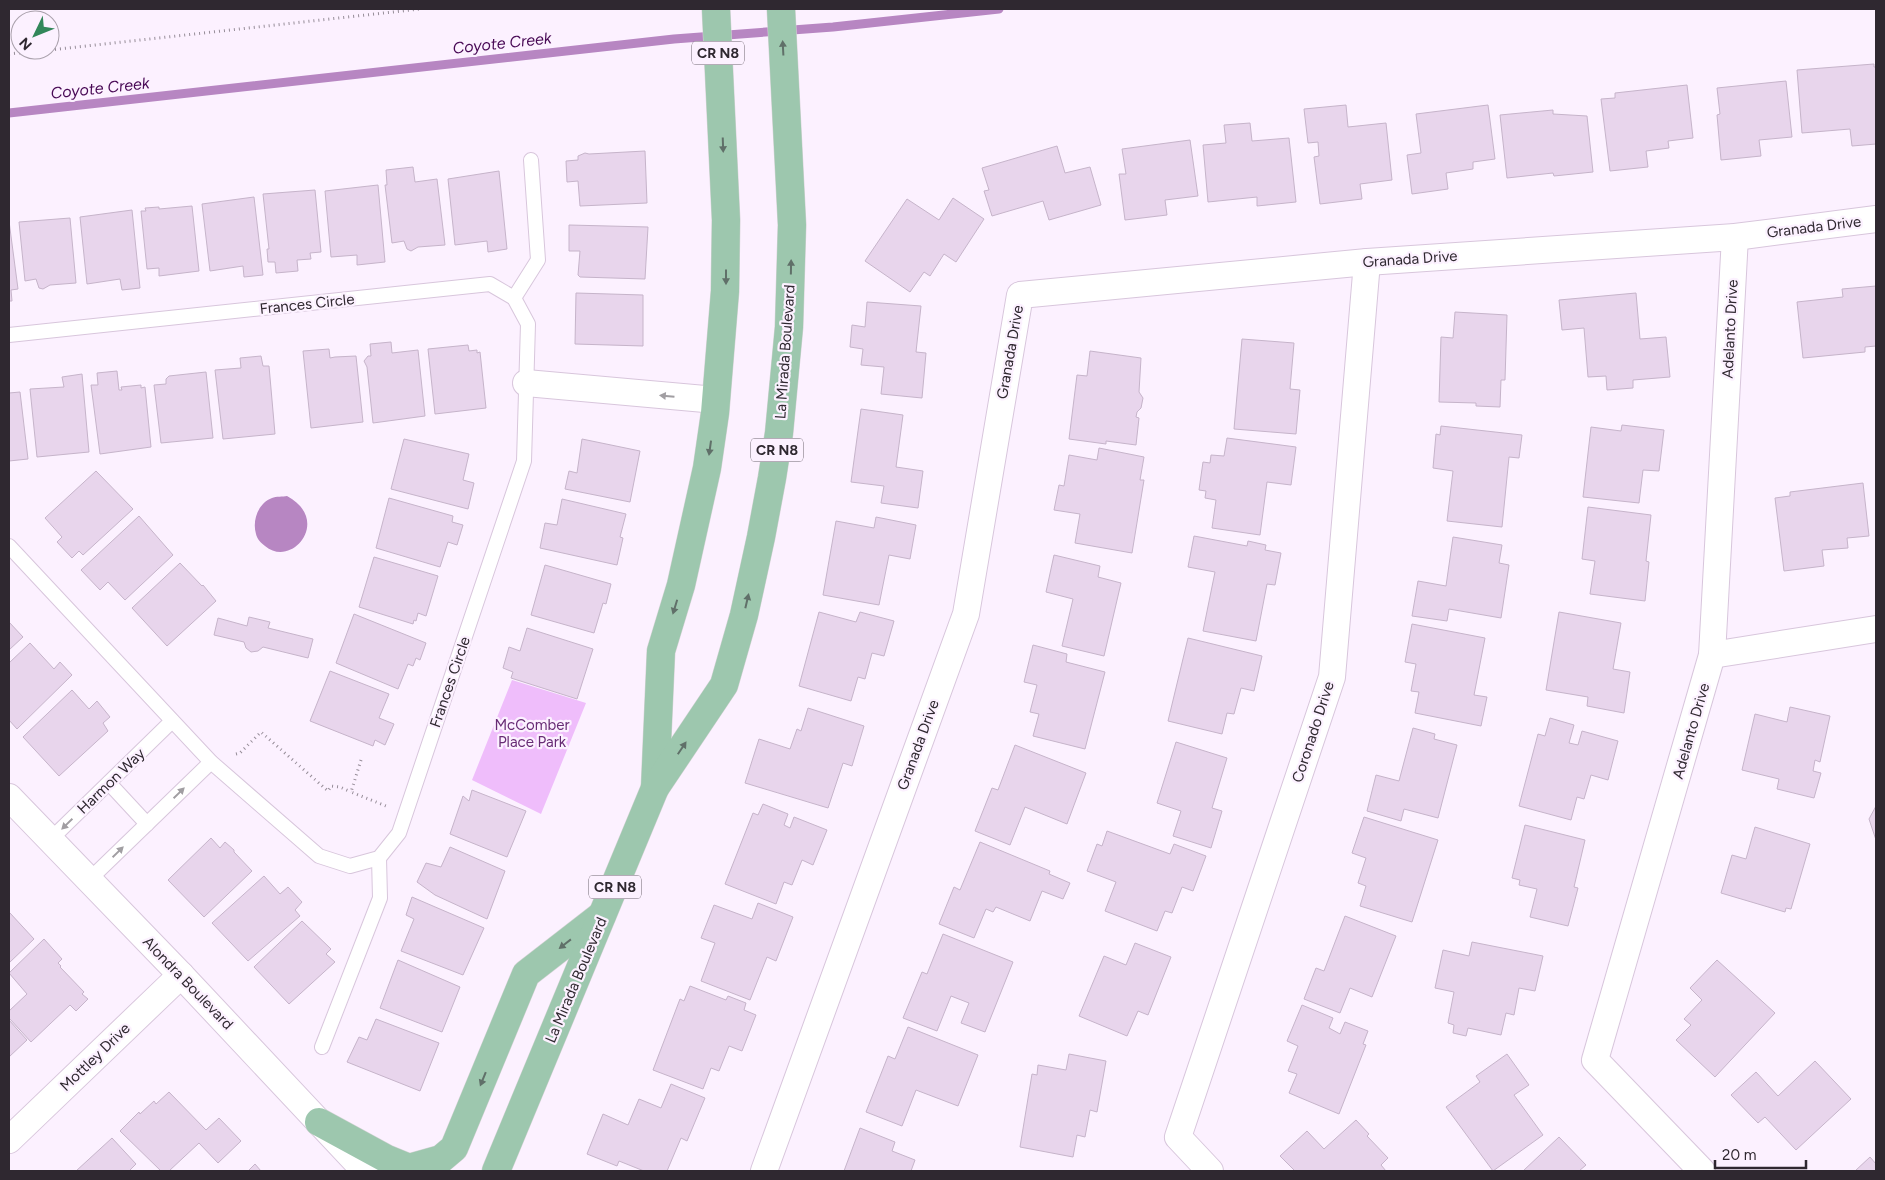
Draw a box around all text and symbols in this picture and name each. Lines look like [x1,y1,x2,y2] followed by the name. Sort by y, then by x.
[10,10,60,60] north arrow
[452,28,554,58] water label: Coyote Creek
[16,34,36,53] text: N
[779,39,787,55] one-way arrow
[692,42,744,64] road number: CR N8
[50,73,152,103] water label: Coyote Creek
[719,137,727,153] one-way arrow
[1766,212,1862,242] street label: Granada Drive
[1362,247,1458,271] street label: Granada Drive
[787,259,795,275] one-way arrow
[721,269,729,285] one-way arrow
[1718,279,1742,379] street label: Adelanto Drive
[771,284,799,420] street label: La Mirada Boulevard
[259,290,355,318] street label: Frances Circle
[993,304,1027,400] street label: Granada Drive
[659,391,675,399] one-way arrow
[751,438,803,462] road number: CR N8
[705,441,713,457] one-way arrow
[743,593,751,608] one-way arrow
[670,600,678,615] one-way arrow
[426,634,474,730] street label: Frances Circle
[1288,679,1338,785] street label: Coronado Drive
[1669,681,1713,781] street label: Adelanto Drive
[893,697,943,793] street label: Granada Drive
[494,716,570,751] park label: McComber Place Park
[677,741,687,754] one-way arrow
[74,744,149,818] street label: Harmon Way
[173,787,185,799] one-way arrow
[61,817,73,829] one-way arrow
[112,846,124,858] one-way arrow
[589,876,641,899] road number: CR N8
[541,914,611,1046] street label: La Mirada Boulevard
[139,933,237,1033] street label: Alondra Boulevard
[559,938,572,949] one-way arrow
[56,1019,134,1095] street label: Mottley Drive
[479,1071,486,1086] one-way arrow
[1715,1138,1806,1170] scale bar
[1722,1146,1756,1164] text: 20 m

